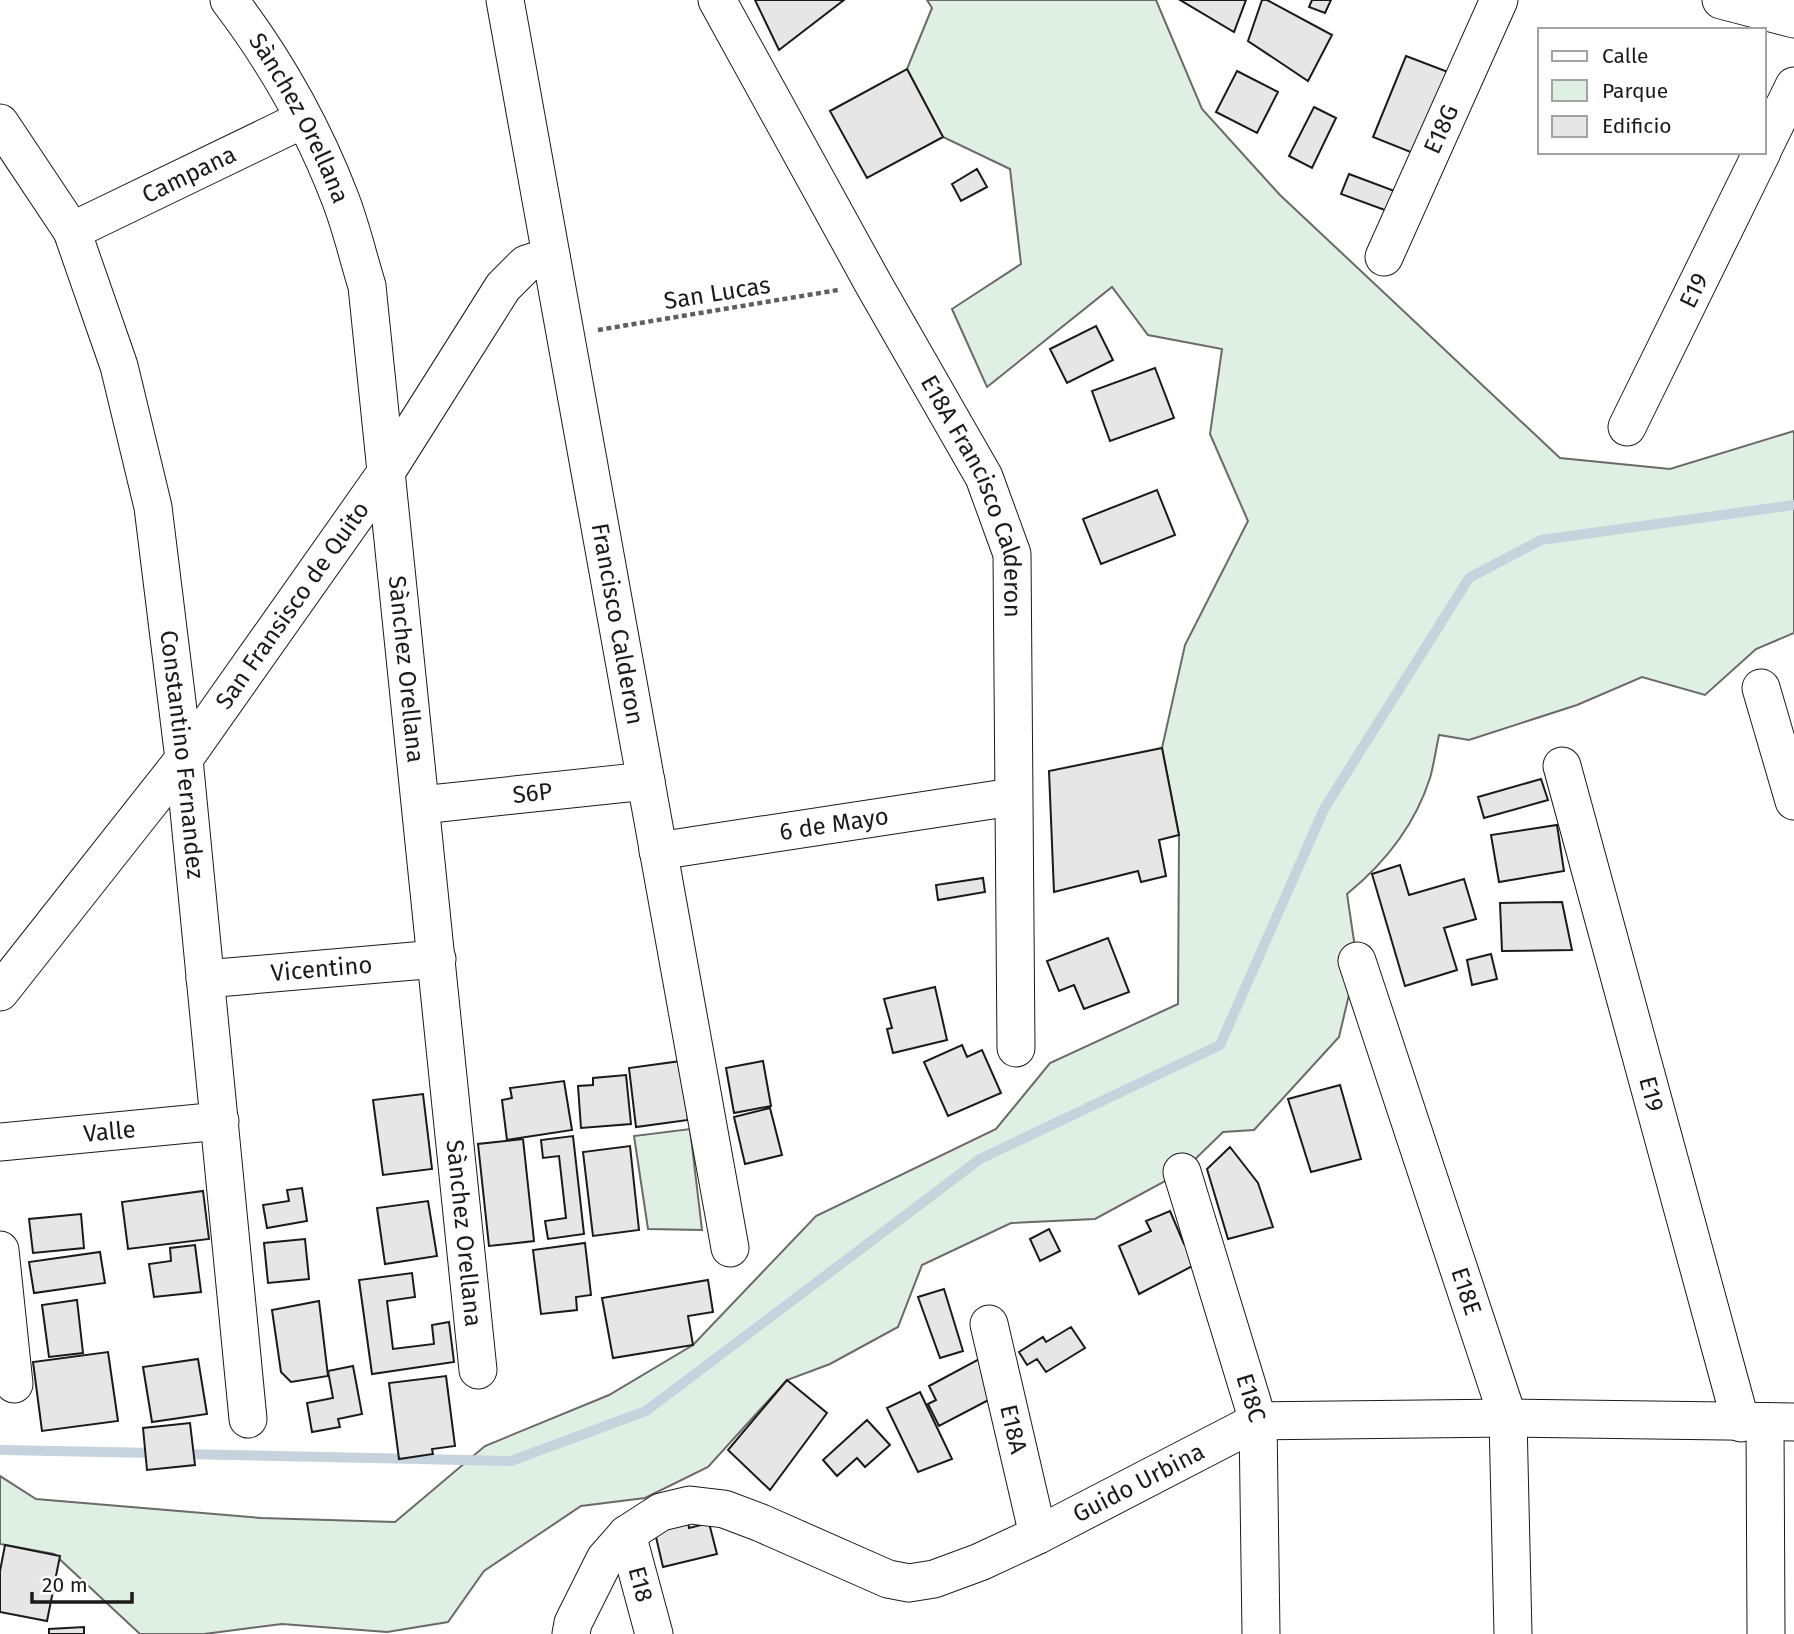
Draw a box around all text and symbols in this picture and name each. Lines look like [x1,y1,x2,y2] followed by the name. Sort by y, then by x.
[243,28,355,207] street label: Sànchez Orellana
[1538,28,1766,154] legend
[1602,43,1648,69] text: Calle
[1602,78,1668,104] text: Parque
[1418,100,1464,158] street label: E18G
[1602,113,1672,139] text: Edificio
[137,140,241,209] street label: Campana
[1674,269,1714,313] street label: E19
[662,271,772,315] street label: San Lucas
[915,370,1027,618] street label: E18A Francisco Calderon
[210,496,375,714] street label: San Fransisco de Quito
[586,521,649,727] street label: Francisco Calderon
[383,574,430,764] street label: Sànchez Orellana
[154,628,210,880] street label: Constantino Fernandez
[511,777,554,809] street label: S6P
[777,802,891,846] street label: 6 de Mayo
[270,951,374,987] street label: Vicentino
[1633,1073,1670,1115] street label: E19
[82,1115,137,1148] street label: Valle
[440,1138,488,1328] street label: Sànchez Orellana
[1445,1264,1487,1319] street label: E18E
[1230,1370,1271,1425] street label: E18C
[994,1402,1033,1457] street label: E18A
[1068,1437,1209,1528] street label: Guido Urbina
[32,1560,131,1604] scale bar
[622,1563,659,1605] street label: E18
[42,1572,88,1598] text: 20 m

